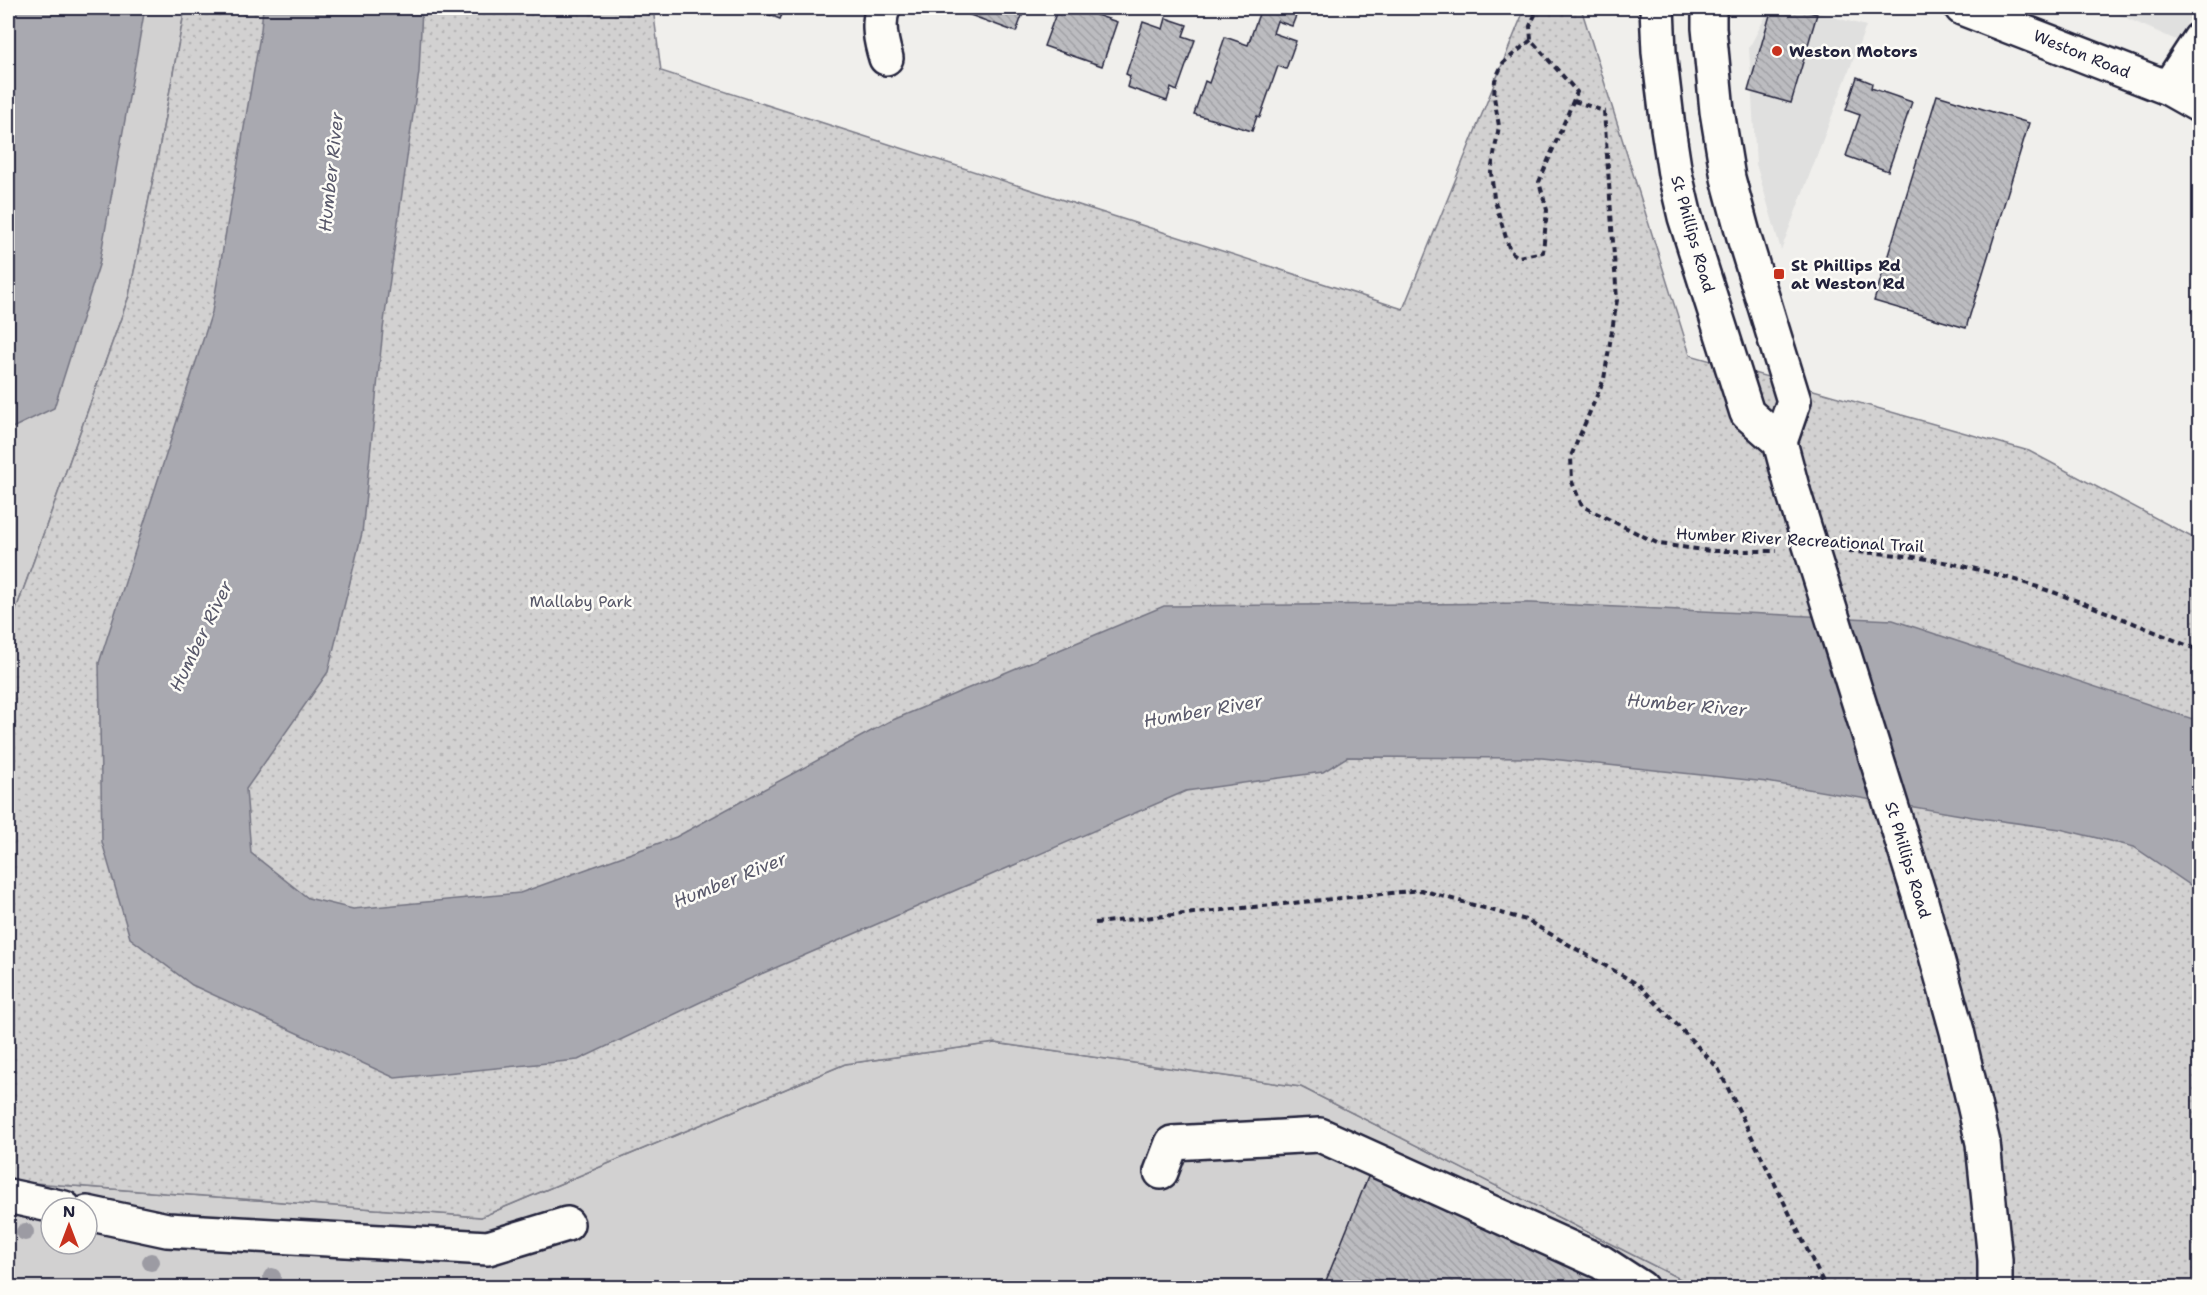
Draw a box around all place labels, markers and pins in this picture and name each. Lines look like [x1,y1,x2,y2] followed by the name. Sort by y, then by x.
[1789,41,1918,62] place label: Weston Motors
[1770,44,1784,58] marker: Weston Motors
[1791,255,1905,294] place label: St Phillips Rd at Weston Rd
[1772,267,1786,281] marker: St Phillips Rd at Weston Rd

